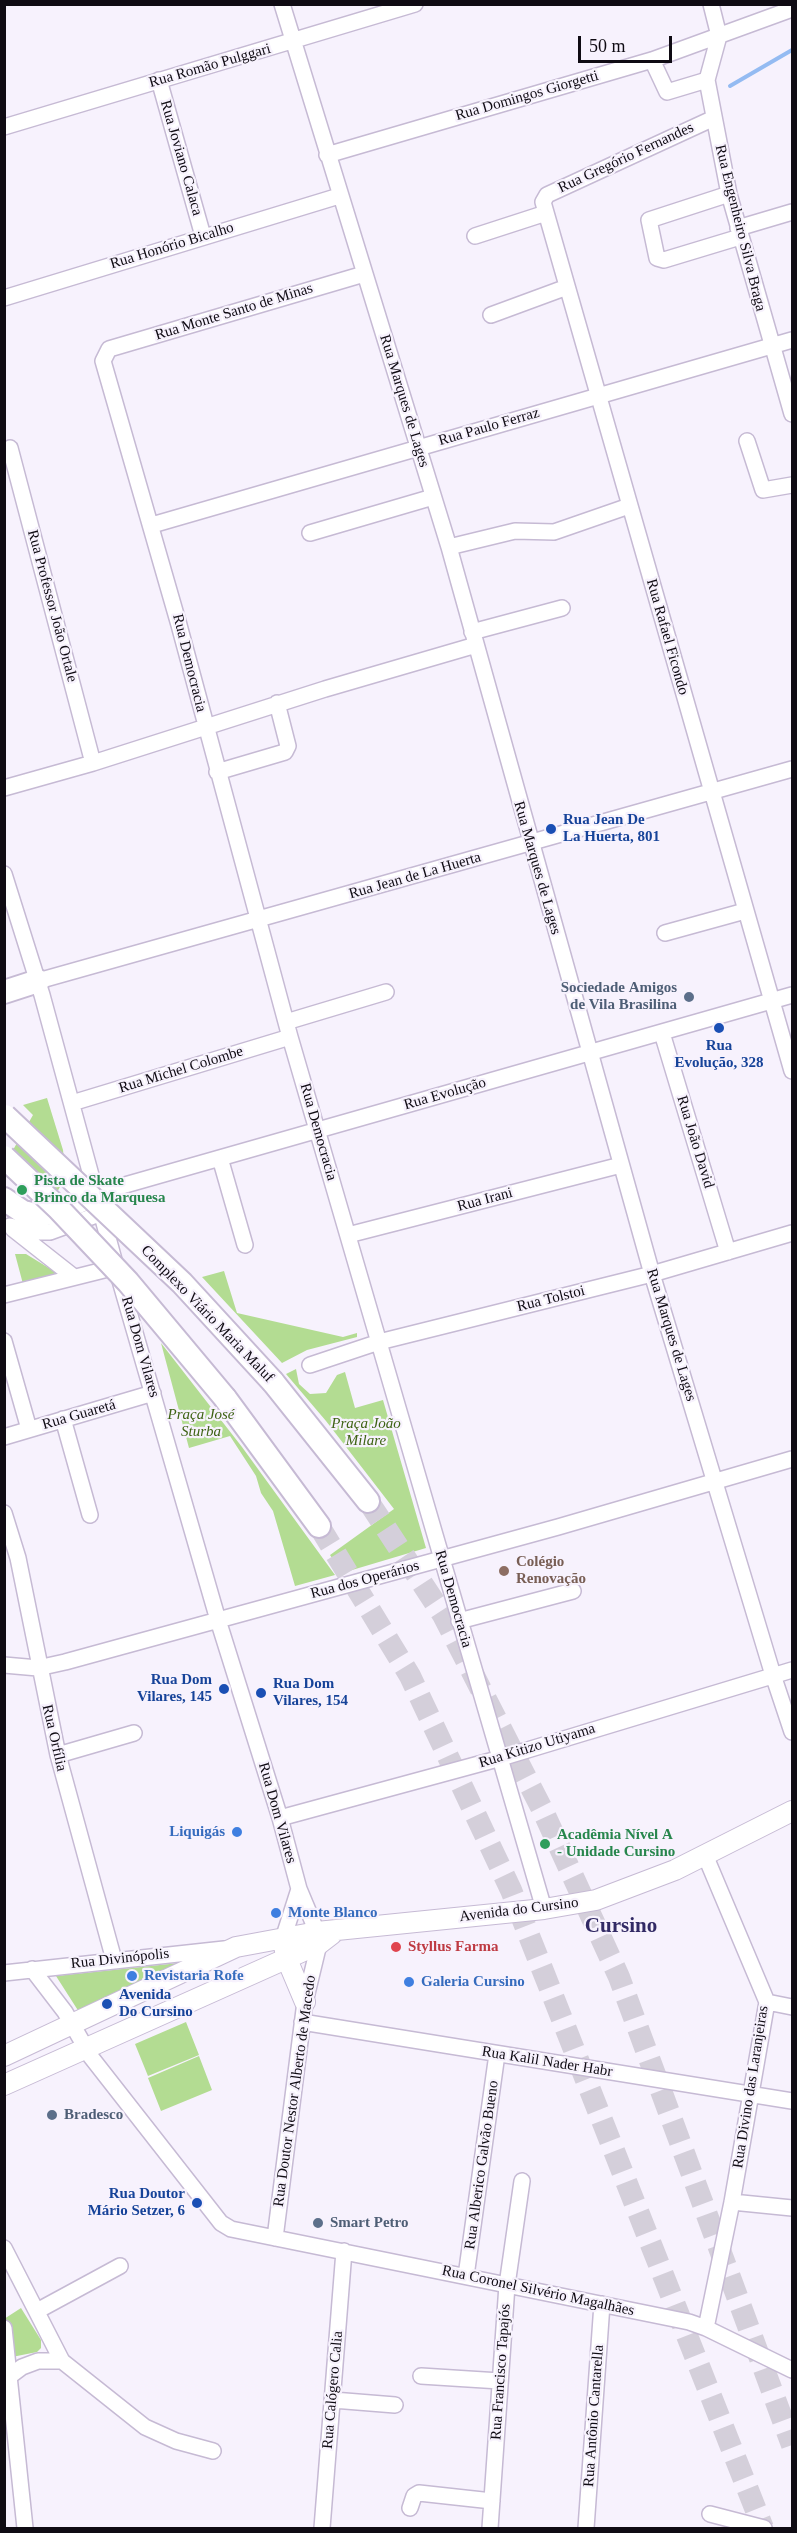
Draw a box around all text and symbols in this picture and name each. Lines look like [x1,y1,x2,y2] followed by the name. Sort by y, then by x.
[581,24,676,62] scale bar
[589,36,626,56] text: 50 m
[147,40,273,92] street label: Rua Romão Pulggari
[453,67,601,125] street label: Rua Domingos Giorgetti
[156,98,206,218] street label: Rua Joviano Calaca
[555,119,697,197] street label: Rua Gregório Fernandes
[711,143,769,313] street label: Rua Engenheiro Silva Braga
[108,219,236,273] street label: Rua Honório Bicalho
[153,279,315,345] street label: Rua Monte Santo de Minas
[375,332,433,470] street label: Rua Marques de Lages
[436,404,542,450] street label: Rua Paulo Ferraz
[23,528,81,684] street label: Rua Professor João Ortale
[642,577,692,697] street label: Rua Rafael Ficondo
[168,612,210,714] street label: Rua Democracia
[509,799,565,937] street label: Rua Marques de Lages
[563,811,660,846] place label: Rua Jean De La Huerta, 801
[544,822,558,836] marker: Rua Jean De La Huerta, 801
[347,849,483,903] street label: Rua Jean de La Huerta
[561,979,677,1014] place label: Sociedade Amigos de Vila Brasilina
[682,990,696,1004] marker: Sociedade Amigos de Vila Brasilina
[712,1021,726,1035] marker: Rua Evolução, 328
[674,1037,764,1072] place label: Rua Evolução, 328
[117,1043,245,1097] street label: Rua Michel Colombe
[402,1074,488,1114] street label: Rua Evolução
[296,1081,340,1183] street label: Rua Democracia
[672,1094,718,1190] street label: Rua João David
[34,1172,165,1207] place label: Pista de Skate Brinco da Marquesa
[15,1183,29,1197] marker: Pista de Skate Brinco da Marquesa
[456,1184,514,1216] street label: Rua Irani
[137,1242,277,1386] street label: Complexo Viário Maria Maluf
[642,1266,700,1404] street label: Rua Marques de Lages
[515,1282,587,1316] street label: Rua Tolstoi
[117,1294,163,1400] street label: Rua Dom Vilares
[40,1396,118,1434] street label: Rua Guaretá
[167,1406,235,1441] park label: Praça José Sturba
[331,1415,401,1450] park label: Praça João Milare
[431,1548,475,1650] street label: Rua Democracia
[516,1553,586,1588] place label: Colégio Renovação
[309,1557,421,1603] street label: Rua dos Operários
[497,1564,511,1578] marker: Colégio Renovação
[137,1671,212,1706] place label: Rua Dom Vilares, 145
[273,1675,348,1710] place label: Rua Dom Vilares, 154
[217,1682,231,1696] marker: Rua Dom Vilares, 145
[254,1686,268,1700] marker: Rua Dom Vilares, 154
[38,1703,70,1773] street label: Rua Orfília
[477,1720,597,1772] street label: Rua Kitizo Utiyama
[254,1760,300,1866] street label: Rua Dom Vilares
[169,1823,225,1841] place label: Liquigás
[230,1825,244,1839] marker: Liquigás
[557,1826,675,1861] place label: Acadêmia Nível A - Unidade Cursino
[538,1837,552,1851] marker: Acadêmia Nível A - Unidade Cursino
[458,1894,580,1926] street label: Avenida do Cursino
[288,1904,378,1922] place label: Monte Blanco
[269,1906,283,1920] marker: Monte Blanco
[585,1914,657,1940] district label: Cursino
[408,1938,498,1956] place label: Styllus Farma
[389,1940,403,1954] marker: Styllus Farma
[70,1945,170,1973] street label: Rua Divinópolis
[144,1967,244,1985] place label: Revistaria Rofe
[125,1969,139,1983] marker: Revistaria Rofe
[421,1973,525,1991] place label: Galeria Cursino
[270,1974,320,2208] street label: Rua Doutor Nestor Alberto de Macedo
[402,1975,416,1989] marker: Galeria Cursino
[119,1986,193,2021] place label: Avenida Do Cursino
[100,1997,114,2011] marker: Avenida Do Cursino
[729,2004,773,2170] street label: Rua Divino das Laranjeiras
[480,2043,614,2081] street label: Rua Kalil Nader Habr
[461,2079,503,2251] street label: Rua Alberico Galvão Bueno
[64,2106,123,2124] place label: Bradesco
[45,2108,59,2122] marker: Bradesco
[88,2185,185,2220] place label: Rua Doutor Mário Setzer, 6
[190,2196,204,2210] marker: Rua Doutor Mário Setzer, 6
[330,2214,408,2232] place label: Smart Petro
[311,2216,325,2230] marker: Smart Petro
[440,2262,636,2320] street label: Rua Coronel Silvério Magalhães
[487,2303,515,2441] street label: Rua Francisco Tapajós
[319,2330,347,2450] street label: Rua Calógero Calia
[580,2344,608,2488] street label: Rua Antônio Cantarella

